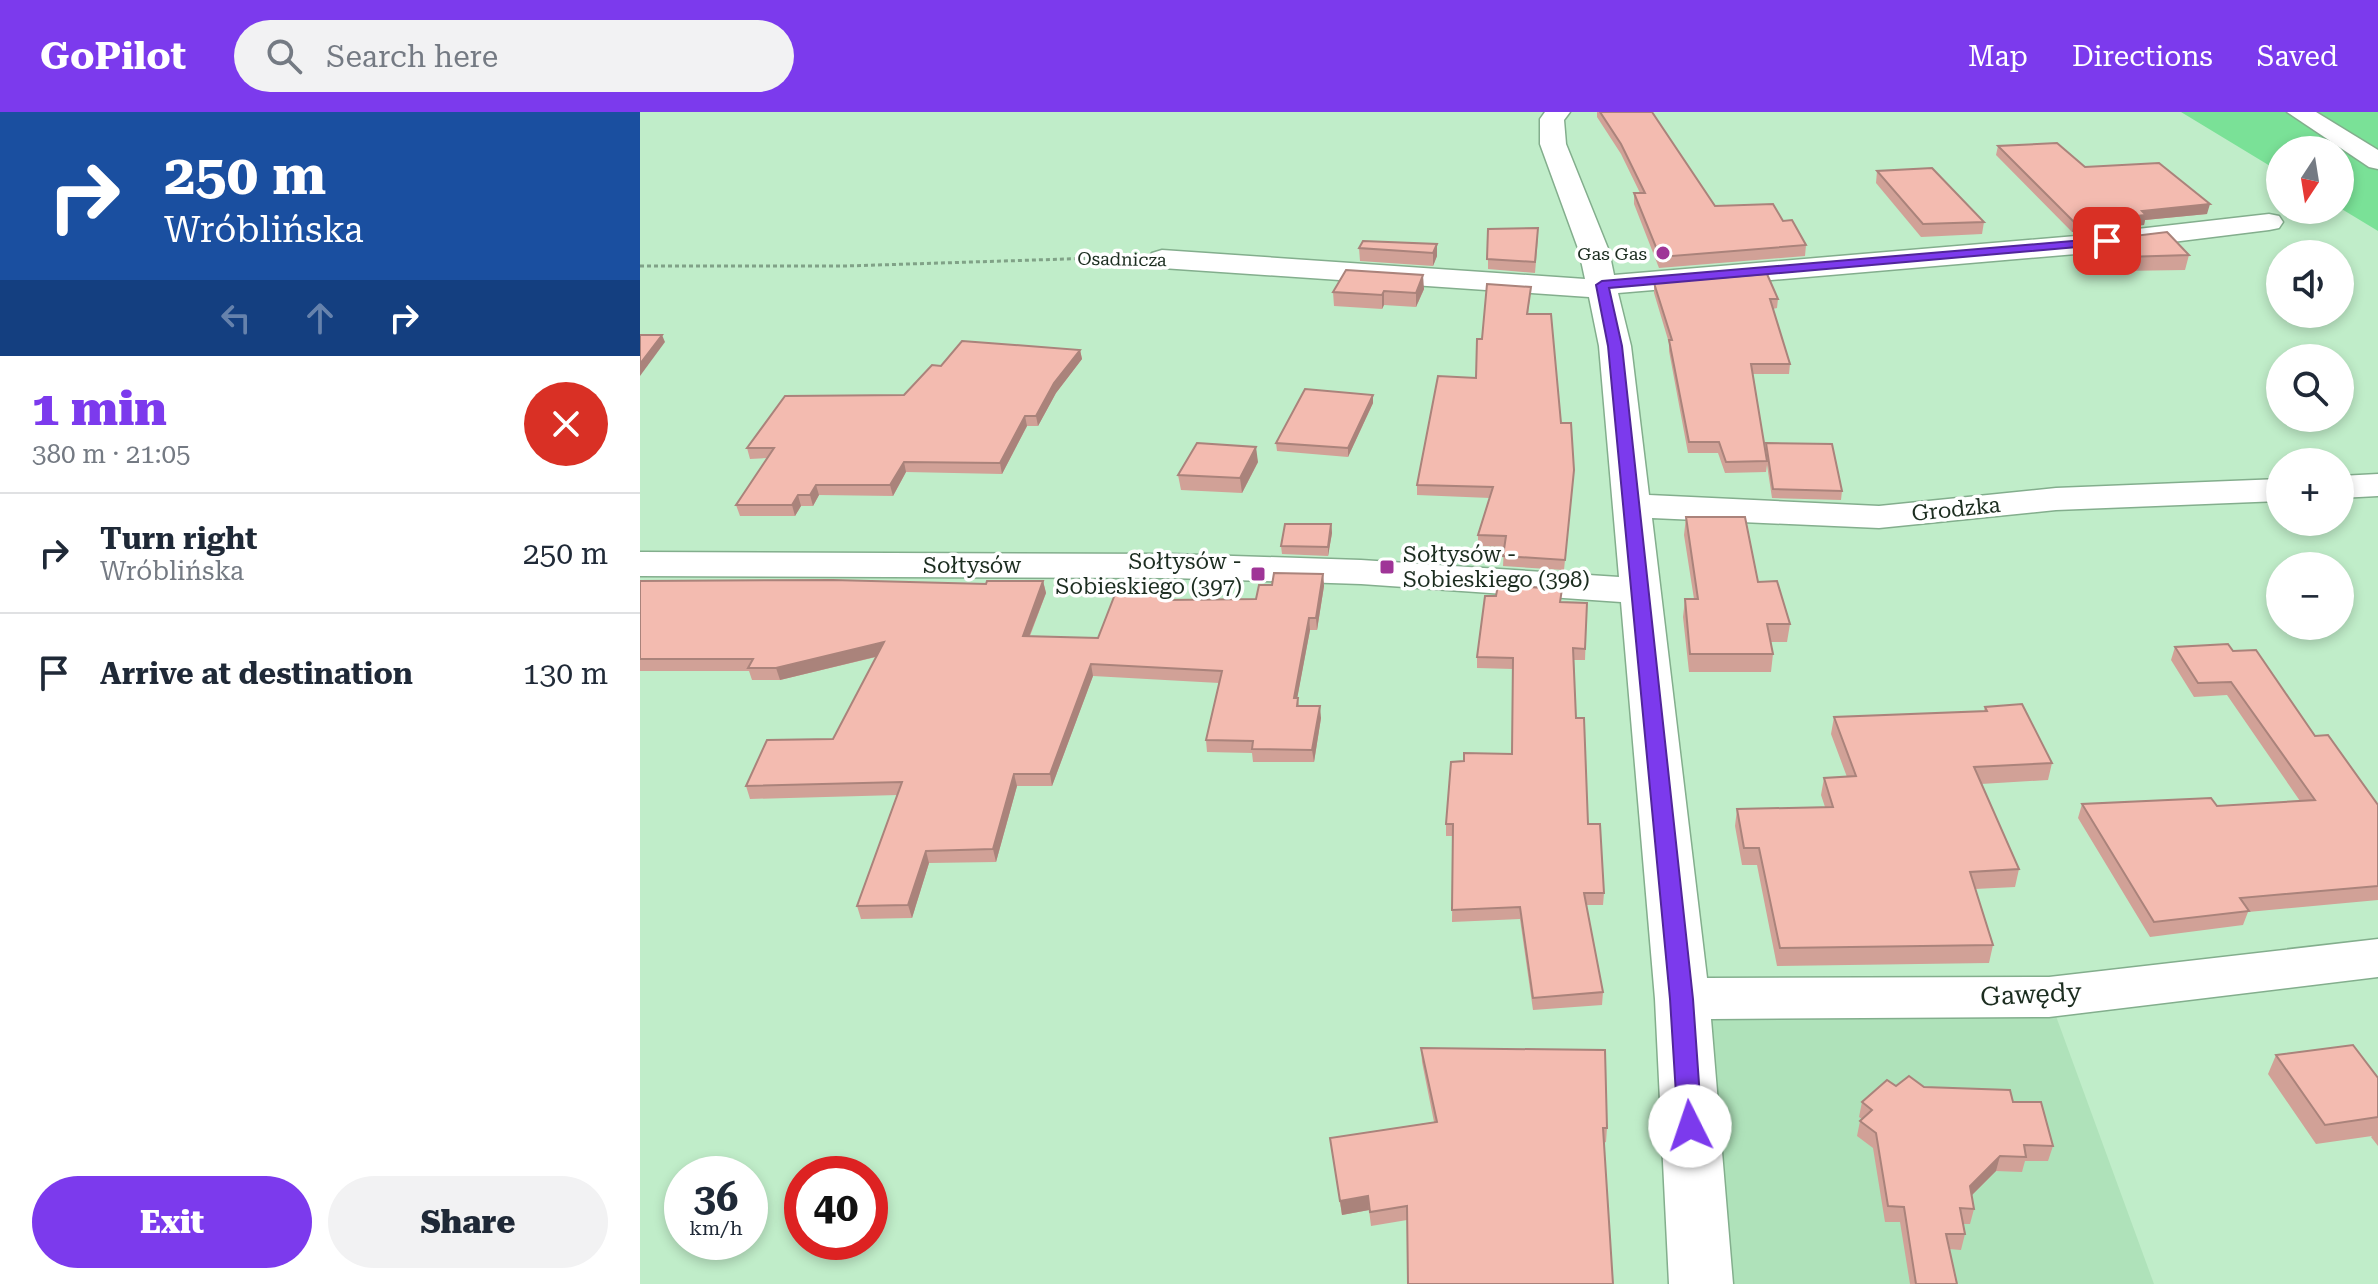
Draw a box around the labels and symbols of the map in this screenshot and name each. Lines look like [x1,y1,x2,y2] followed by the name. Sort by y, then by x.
[2266,136,2354,224] north arrow
[2073,207,2141,275] pin
[1577,243,1647,264] place label: Gas Gas
[1654,244,1672,262] marker: Gas Gas
[1077,248,1167,270] street label: Osadnicza
[1910,492,2002,526] street label: Grodzka
[1403,542,1590,592] place label: Sołtysów - Sobieskiego (398)
[1055,549,1242,599] place label: Sołtysów - Sobieskiego (397)
[923,553,1022,578] street label: Sołtysów
[1378,558,1396,576] marker: Sołtysów - Sobieskiego (398)
[1249,565,1267,583] marker: Sołtysów - Sobieskiego (397)
[1979,976,2083,1012] street label: Gawędy
[1648,1084,1732,1168] position arrow
[784,1156,888,1260] speed limit sign: 40

